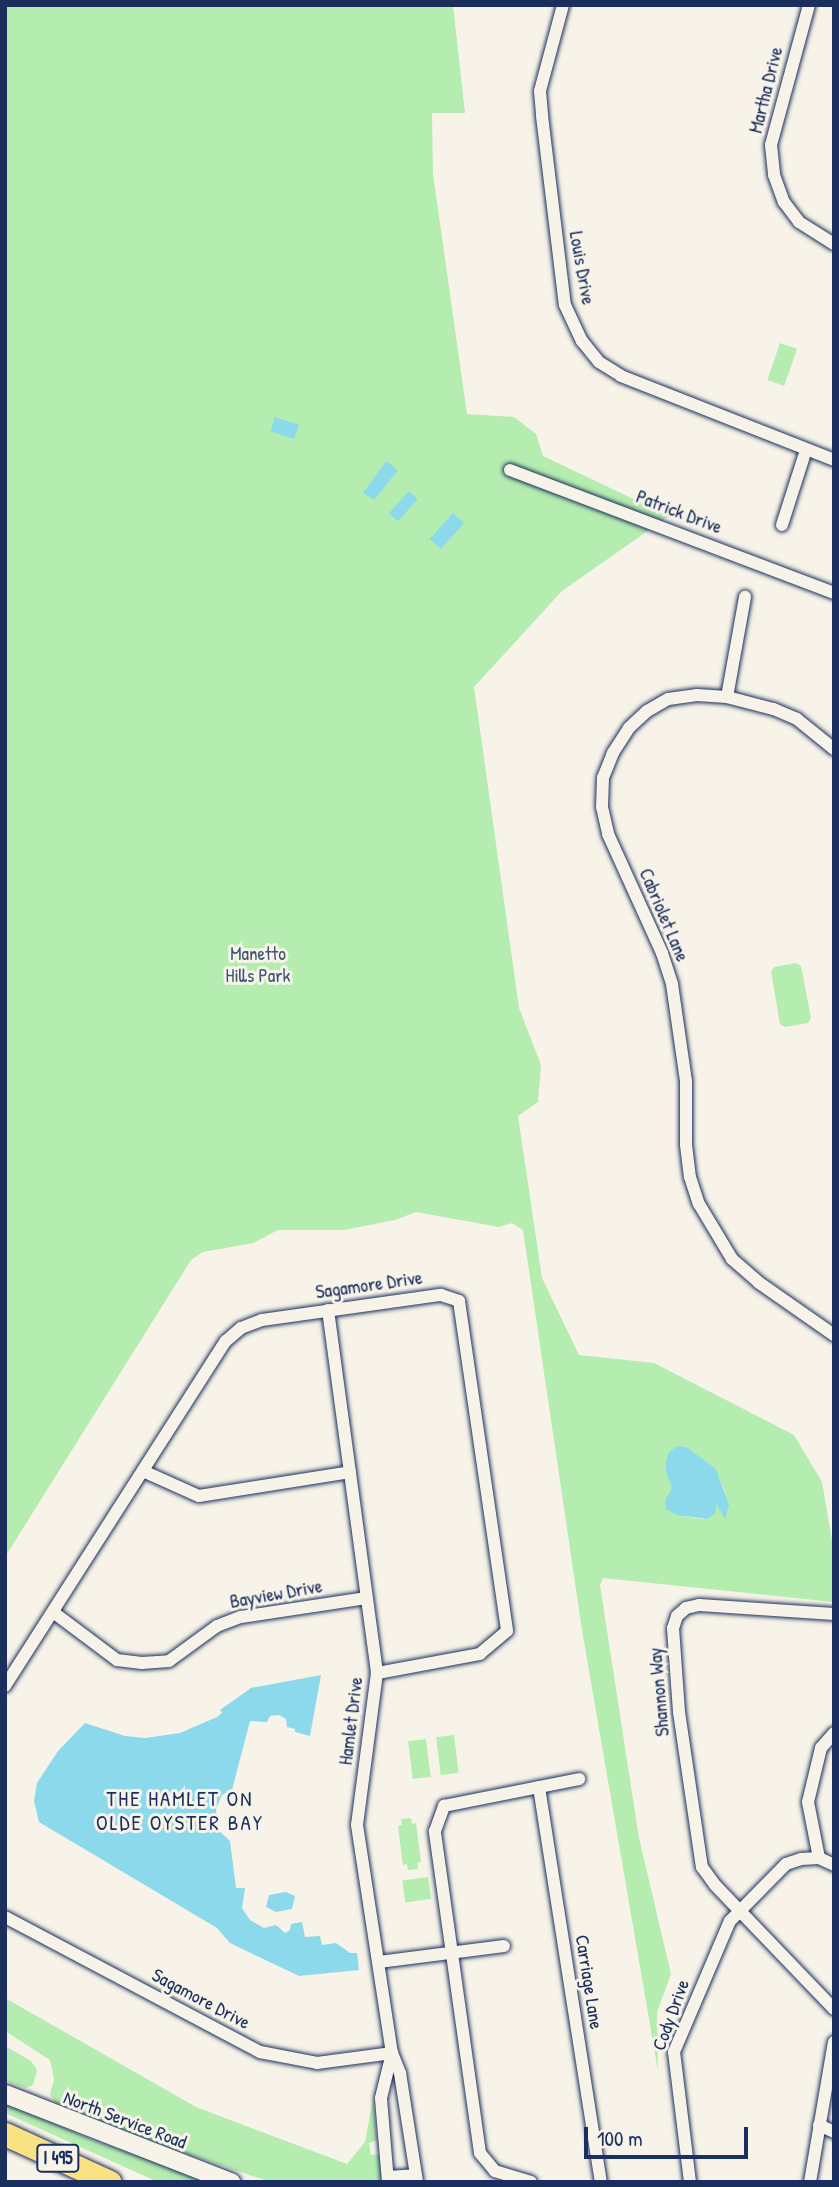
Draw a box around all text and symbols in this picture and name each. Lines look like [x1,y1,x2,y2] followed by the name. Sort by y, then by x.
[744,44,788,136] street label: Martha Drive
[564,230,600,306] street label: Louis Drive
[633,485,725,539] street label: Patrick Drive
[634,865,694,965] street label: Cabriolet Lane
[226,943,290,987] park label: Manetto Hills Park
[314,1266,424,1304] street label: Sagamore Drive
[228,1575,324,1613] street label: Bayview Drive
[644,1647,674,1737] street label: Shannon Way
[334,1676,368,1766] street label: Hamlet Drive
[98,1786,262,1836] district label: THE HAMLET ON OLDE OYSTER BAY
[570,1933,608,2031] street label: Carriage Lane
[148,1964,254,2034] street label: Sagamore Drive
[648,1976,694,2054] street label: Cody Drive
[60,2086,190,2154] street label: North Service Road
[587,2114,752,2158] scale bar
[597,2124,643,2153] text: 100 m
[35,2144,81,2172] road number: I 495

